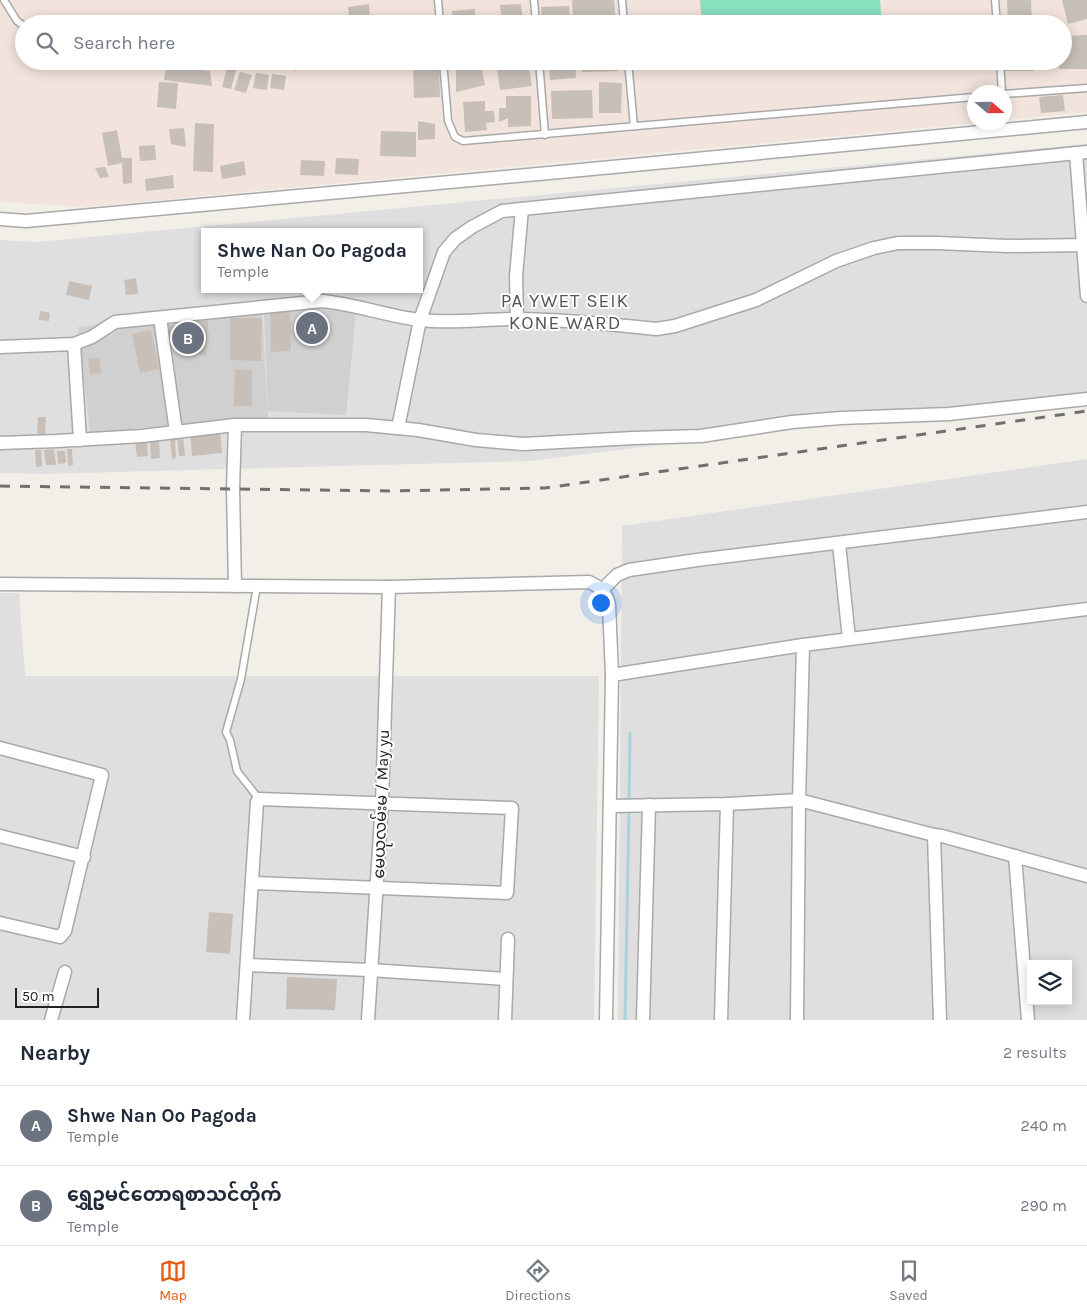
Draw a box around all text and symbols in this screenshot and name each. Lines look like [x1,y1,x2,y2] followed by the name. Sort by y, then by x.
[15,15,1072,70] search box
[33,29,61,57] icon: search
[73,32,175,54] text: Search here
[967,85,1012,130] north arrow
[201,228,423,293] popup
[217,240,407,262] text: Shwe Nan Oo Pagoda
[217,262,269,281] text: Temple
[501,290,629,334] district label: PA YWET SEIK KONE WARD
[296,309,328,347] pin: A
[172,319,204,357] pin: B
[588,590,614,616] your location
[367,729,398,879] street label: မေယုလမ်းမ / May yu
[1027,960,1072,1005] map controls
[1027,960,1072,1005] button: layers
[15,985,99,1008] scale bar
[22,988,55,1005] text: 50 m
[20,1041,90,1065] text: Nearby
[1003,1043,1067,1062] text: 2 results
[67,1105,257,1127] text: Shwe Nan Oo Pagoda
[31,1116,41,1135] text: A
[1021,1116,1067,1135] text: 240 m
[67,1127,119,1146] text: Temple
[67,1184,282,1206] text: ရွှေဥမင်တောရစာသင်တိုက်
[31,1196,41,1215] text: B
[1020,1196,1067,1215] text: 290 m
[67,1217,119,1236] text: Temple
[159,1257,187,1304] tab: Map
[505,1257,571,1304] tab: Directions
[889,1257,928,1304] tab: Saved

